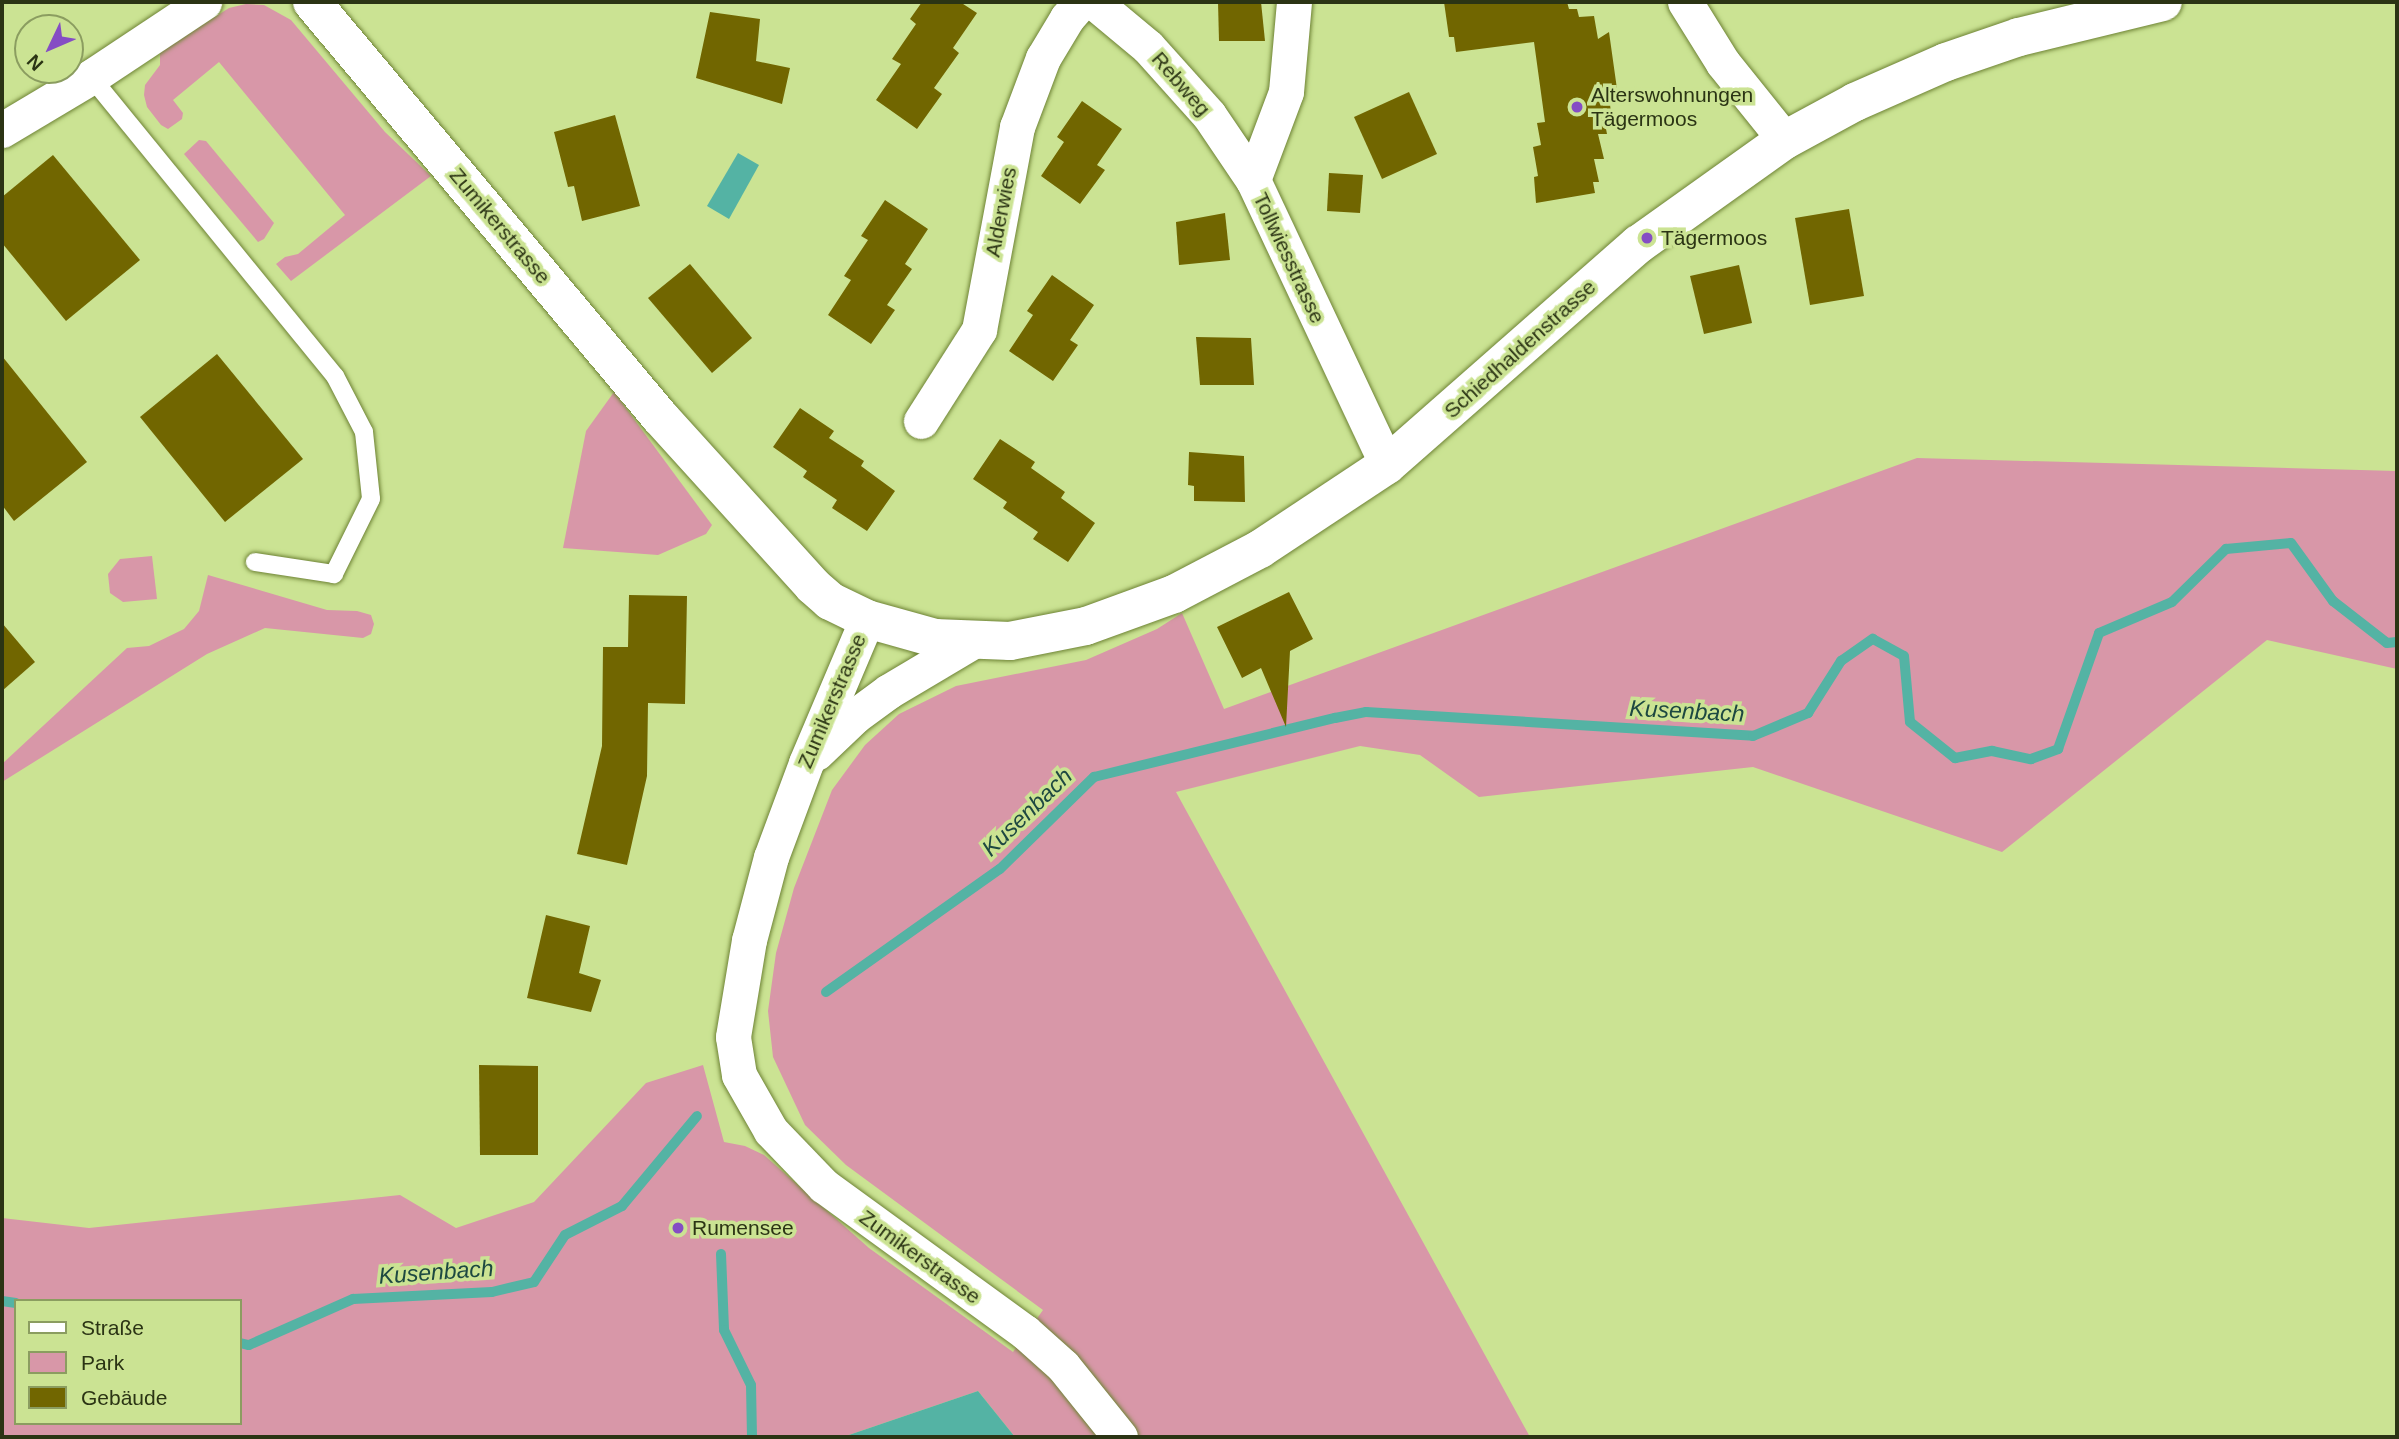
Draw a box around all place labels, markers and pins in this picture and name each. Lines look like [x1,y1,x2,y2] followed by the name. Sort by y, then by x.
[1591,82,1753,132] place label: Alterswohnungen Tägermoos
[1569,99,1585,115] marker: Alterswohnungen Tägermoos
[1661,225,1767,251] place label: Tägermoos
[1639,230,1655,246] marker: Tägermoos
[692,1215,794,1241] place label: Rumensee
[670,1220,686,1236] marker: Rumensee

